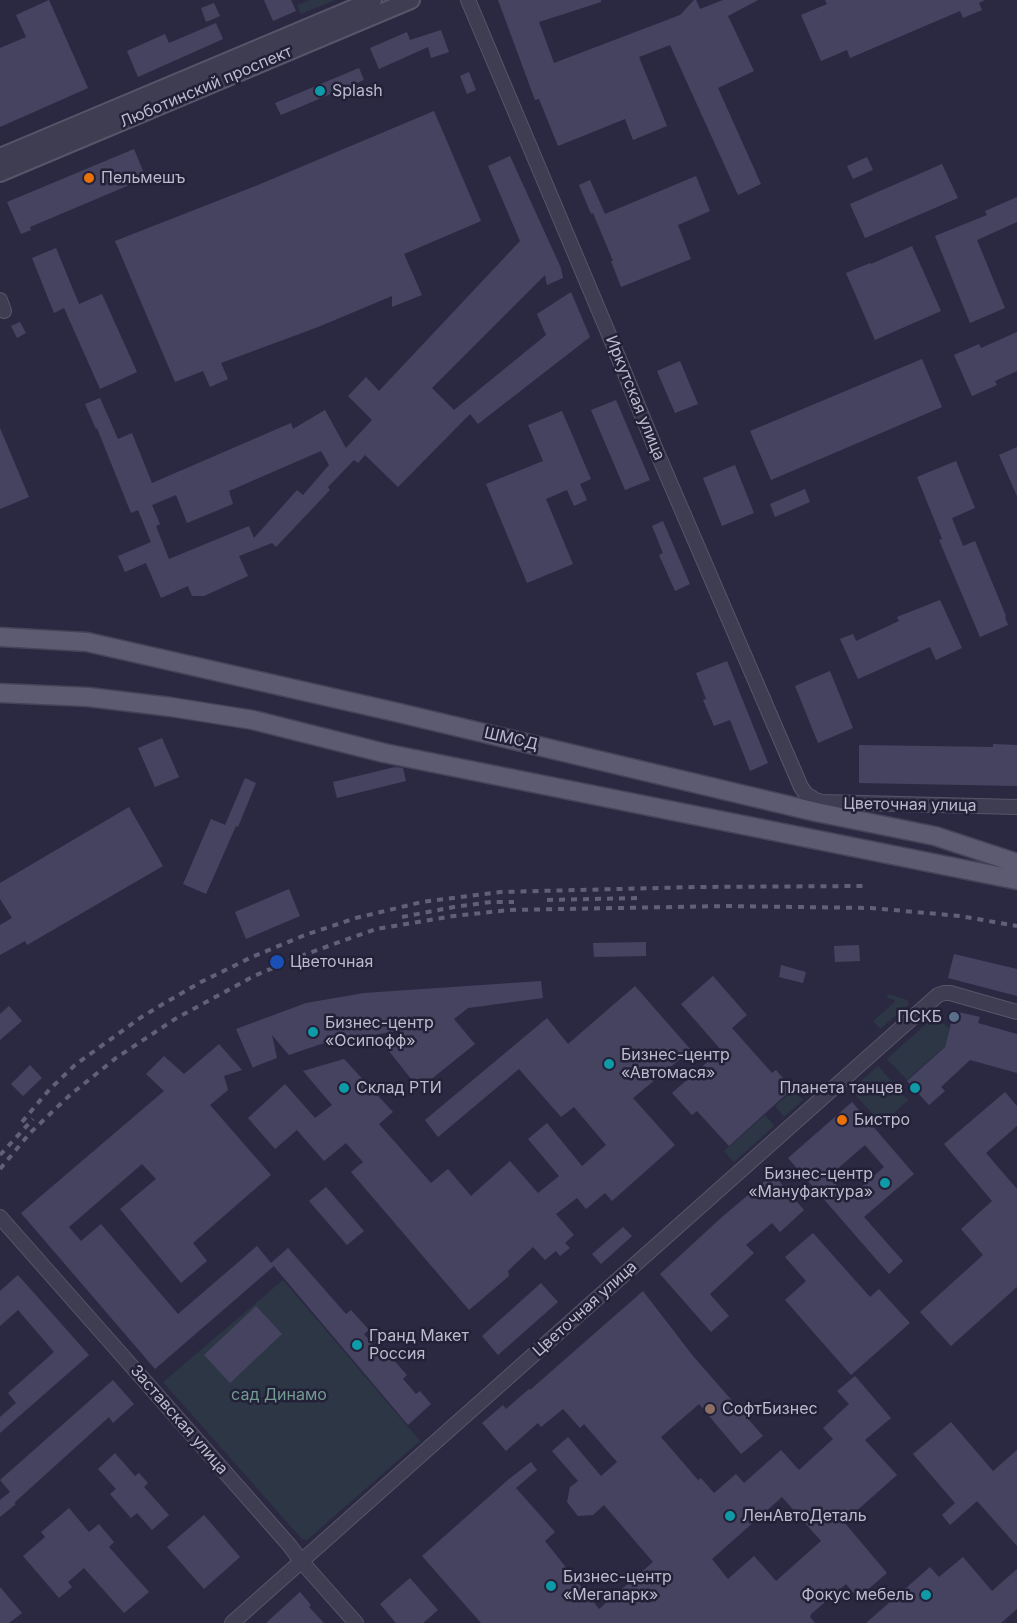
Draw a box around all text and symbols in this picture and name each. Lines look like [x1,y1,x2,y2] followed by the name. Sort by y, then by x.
[117,42,295,132] street label: Люботинский проспект
[332,81,383,101] place label: Splash
[313,84,327,98] marker: Splash
[101,168,185,188] place label: Пельмешъ
[82,171,96,185] marker: Пельмешъ
[601,333,669,463] street label: Иркутская улица
[482,724,540,754] street label: ШМСД
[843,794,977,816] street label: Цветочная улица
[290,952,373,972] place label: Цветочная
[268,953,286,971] marker: Цветочная
[897,1007,942,1027] place label: ПСКБ
[947,1010,961,1024] marker: ПСКБ
[325,1013,434,1051] place label: Бизнес-центр «Осипофф»
[306,1025,320,1039] marker: Бизнес-центр «Осипофф»
[621,1045,730,1083] place label: Бизнес-центр «Автомася»
[602,1057,616,1071] marker: Бизнес-центр «Автомася»
[356,1078,442,1098] place label: Склад РТИ
[779,1078,903,1098] place label: Планета танцев
[337,1081,351,1095] marker: Склад РТИ
[908,1081,922,1095] marker: Планета танцев
[854,1110,910,1130] place label: Бистро
[835,1113,849,1127] marker: Бистро
[748,1164,873,1202] place label: Бизнес-центр «Мануфактура»
[878,1176,892,1190] marker: Бизнес-центр «Мануфактура»
[529,1257,641,1361] street label: Цветочная улица
[369,1326,469,1364] place label: Гранд Макет Россия
[350,1338,364,1352] marker: Гранд Макет Россия
[126,1361,232,1479] street label: Заставская улица
[231,1385,327,1405] park label: сад Динамо
[722,1399,818,1419] place label: СофтБизнес
[703,1402,717,1416] marker: СофтБизнес
[742,1506,867,1526] place label: ЛенАвтоДеталь
[723,1509,737,1523] marker: ЛенАвтоДеталь
[563,1567,672,1605] place label: Бизнес-центр «Мегапарк»
[544,1579,558,1593] marker: Бизнес-центр «Мегапарк»
[802,1585,914,1605] place label: Фокус мебель
[919,1588,933,1602] marker: Фокус мебель

